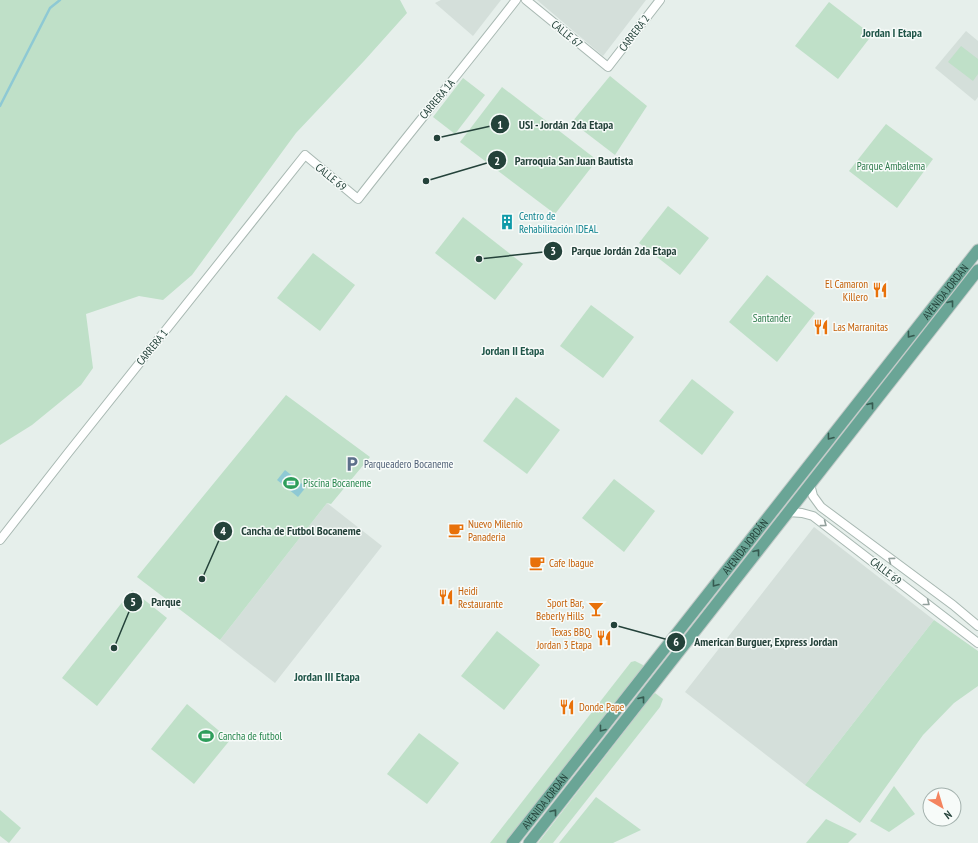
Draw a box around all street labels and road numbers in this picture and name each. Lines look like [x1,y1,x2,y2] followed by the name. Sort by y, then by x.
[616,12,652,54] street label: CARRERA 2
[549,17,585,51] street label: CALLE 67
[416,76,458,122] street label: CARRERA 1A
[313,160,349,194] street label: CALLE 69
[919,261,971,322] street label: AVENIDA JORDÁN
[133,326,171,368] street label: CARRERA 1
[719,516,771,577] street label: AVENIDA JORDÁN
[867,554,905,588] street label: CALLE 69
[519,771,571,832] street label: AVENIDA JORDÁN

